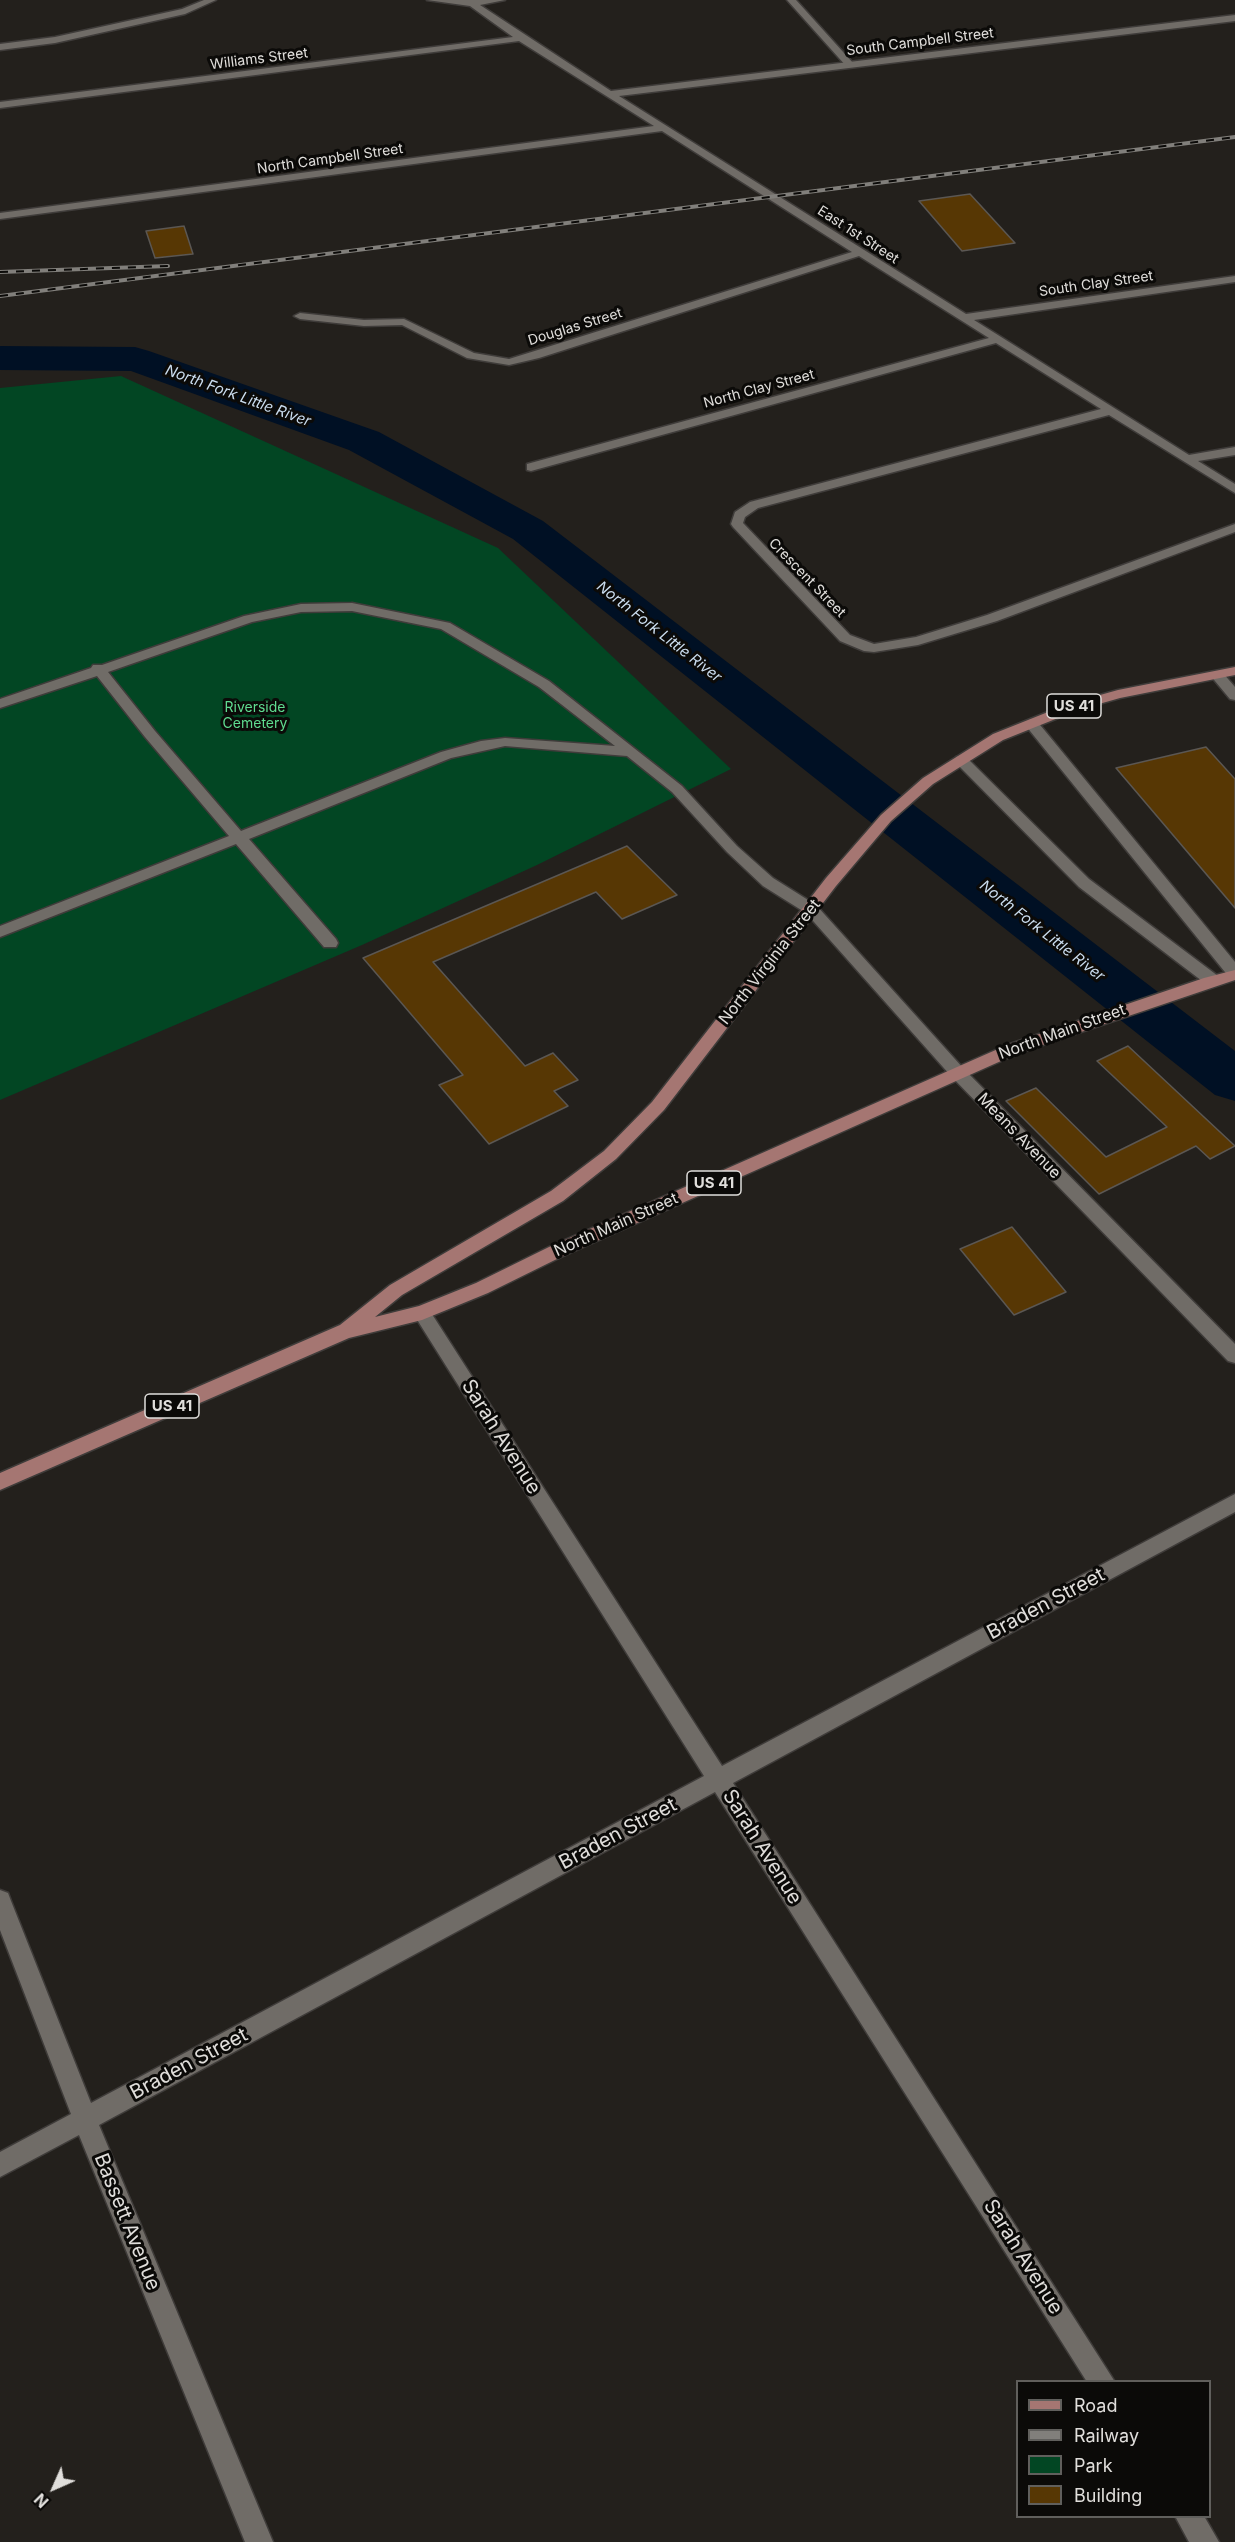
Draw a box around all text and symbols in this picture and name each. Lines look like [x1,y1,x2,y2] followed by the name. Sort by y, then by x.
[845,25,995,59] street label: South Campbell Street
[209,45,309,73] street label: Williams Street
[256,140,404,178] street label: North Campbell Street
[814,203,902,267] street label: East 1st Street
[1038,268,1154,300] street label: South Clay Street
[526,305,624,349] street label: Douglas Street
[163,361,313,431] water label: North Fork Little River
[702,366,816,412] street label: North Clay Street
[765,535,849,621] street label: Crescent Street
[593,578,725,686] water label: North Fork Little River
[1047,694,1101,718] road number: US 41
[223,700,287,732] park label: Riverside Cemetery
[976,877,1108,985] water label: North Fork Little River
[715,896,825,1028] street label: North Virginia Street
[996,1000,1128,1064] street label: North Main Street
[973,1089,1065,1183] street label: Means Avenue
[687,1171,741,1195] road number: US 41
[551,1189,681,1261] street label: North Main Street
[456,1375,546,1499] street label: Sarah Avenue
[145,1394,199,1418] road number: US 41
[983,1563,1109,1645] street label: Braden Street
[717,1785,807,1909] street label: Sarah Avenue
[555,1793,681,1875] street label: Braden Street
[126,2023,252,2105] street label: Braden Street
[89,2150,165,2294] street label: Bassett Avenue
[978,2195,1068,2319] street label: Sarah Avenue
[1016,2380,1211,2518] legend
[1074,2395,1117,2416] text: Road
[1074,2425,1139,2446] text: Railway
[1074,2455,1113,2476] text: Park
[24,2458,84,2518] north arrow
[1074,2485,1142,2506] text: Building
[30,2489,53,2512] text: N

